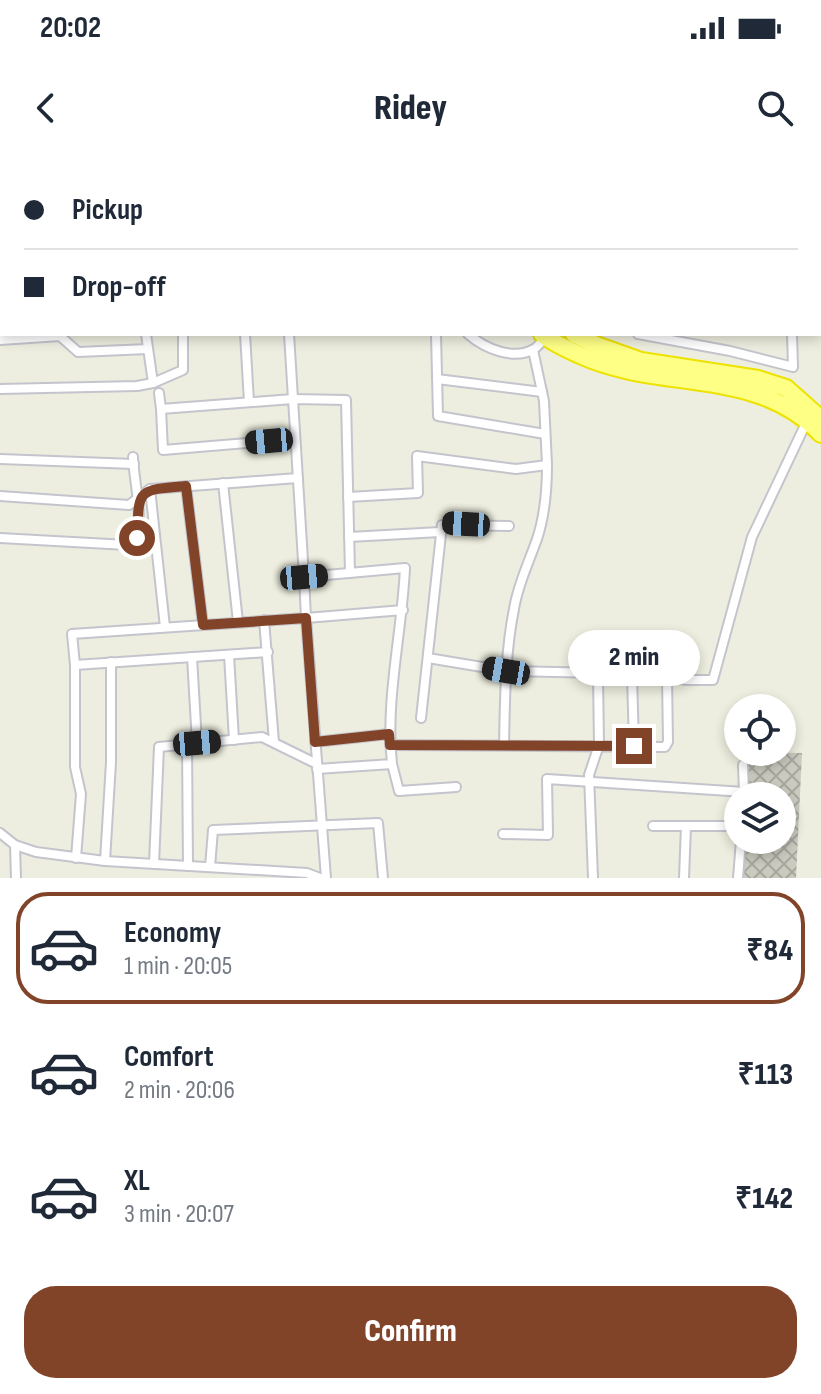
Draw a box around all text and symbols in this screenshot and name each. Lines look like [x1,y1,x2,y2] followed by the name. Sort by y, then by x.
[40,10,101,46] text: 20:02
[24,86,68,130] icon: back
[753,86,797,130] icon: search
[374,87,447,130] text: Ridey
[72,192,143,228] text: Pickup
[72,269,166,305] text: Drop-off
[244,427,294,455] car
[441,511,491,537] car
[119,520,155,556] route start
[279,563,329,591] car
[568,630,700,686] callout: 2 min
[609,642,659,673] text: 2 min
[480,655,532,687] car
[724,694,796,854] map controls
[724,694,796,766] button: locate
[616,728,652,764] route end
[172,729,222,757] car
[724,782,796,854] button: layers
[28,912,100,984] icon: car
[124,915,221,951] text: Economy
[746,933,793,969] text: ₹84
[124,951,232,982] text: 1 min · 20:05
[28,1036,100,1108] icon: car
[124,1039,214,1075] text: Comfort
[737,1057,793,1093] text: ₹113
[124,1075,235,1106] text: 2 min · 20:06
[28,1160,100,1232] icon: car
[124,1163,150,1199] text: XL
[735,1181,793,1217] text: ₹142
[124,1199,234,1230] text: 3 min · 20:07
[24,1286,797,1378] button: Confirm

